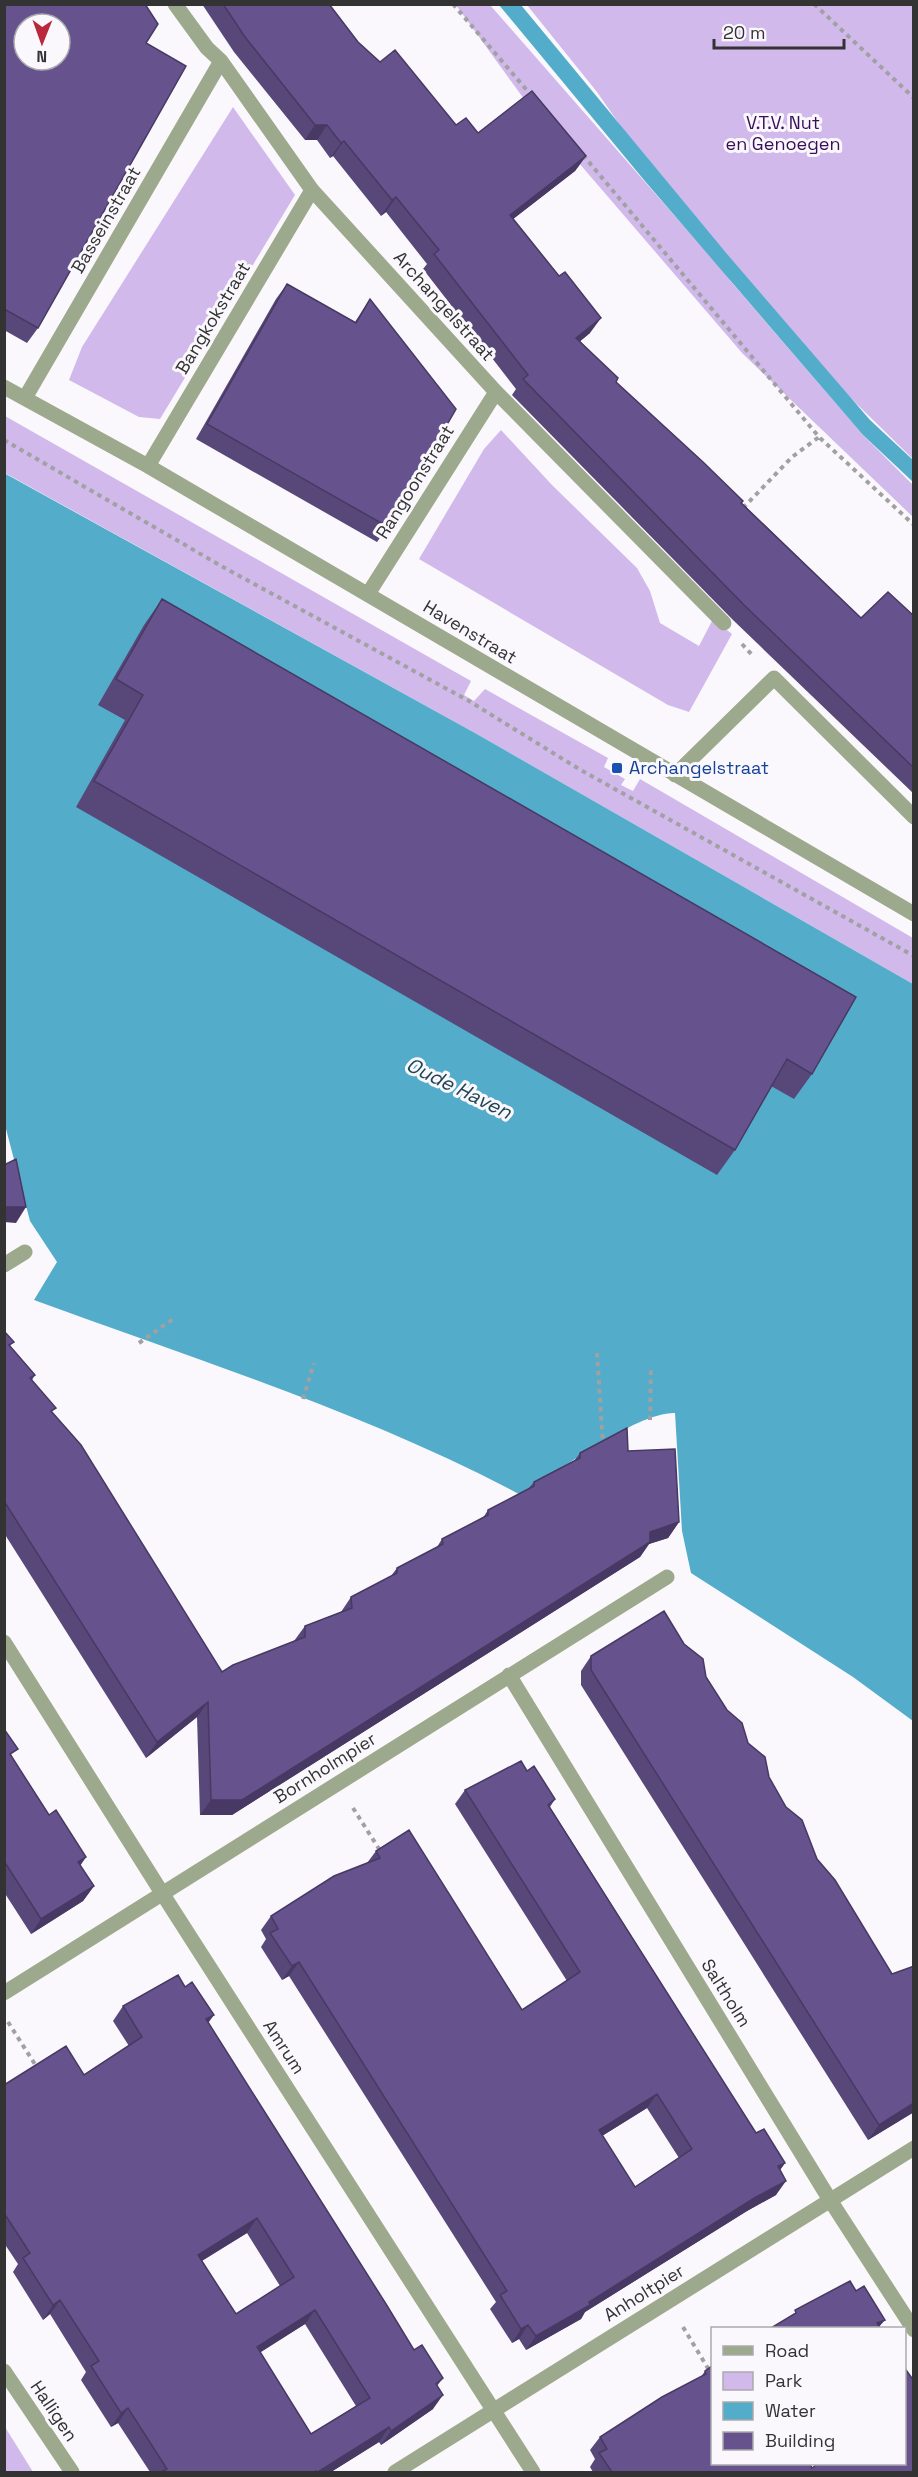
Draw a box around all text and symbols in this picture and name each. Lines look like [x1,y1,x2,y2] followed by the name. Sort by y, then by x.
[12,12,72,72] north arrow
[714,12,844,50] scale bar
[723,21,766,44] text: 20 m
[36,46,47,67] text: N
[726,111,840,155] park label: V.T.V. Nut en Genoegen
[66,162,145,277] street label: Basseinstraat
[389,246,500,365] street label: Archangelstraat
[170,257,255,378] street label: Bangkokstraat
[370,421,459,543] street label: Rangoonstraat
[419,595,521,669] street label: Havenstraat
[629,756,769,779] place label: Archangelstraat
[610,761,624,775] marker: Archangelstraat
[402,1051,517,1125] water label: Oude Haven
[269,1727,380,1808] street label: Bornholmpier
[697,1954,756,2031] street label: Saltholm
[258,2015,310,2078] street label: Amrum
[599,2259,688,2326] street label: Anholtpier
[711,2327,906,2465] legend
[765,2339,809,2362] text: Road
[765,2369,803,2392] text: Park
[26,2376,83,2446] street label: Halligen
[765,2399,816,2422] text: Water
[765,2429,835,2452] text: Building

